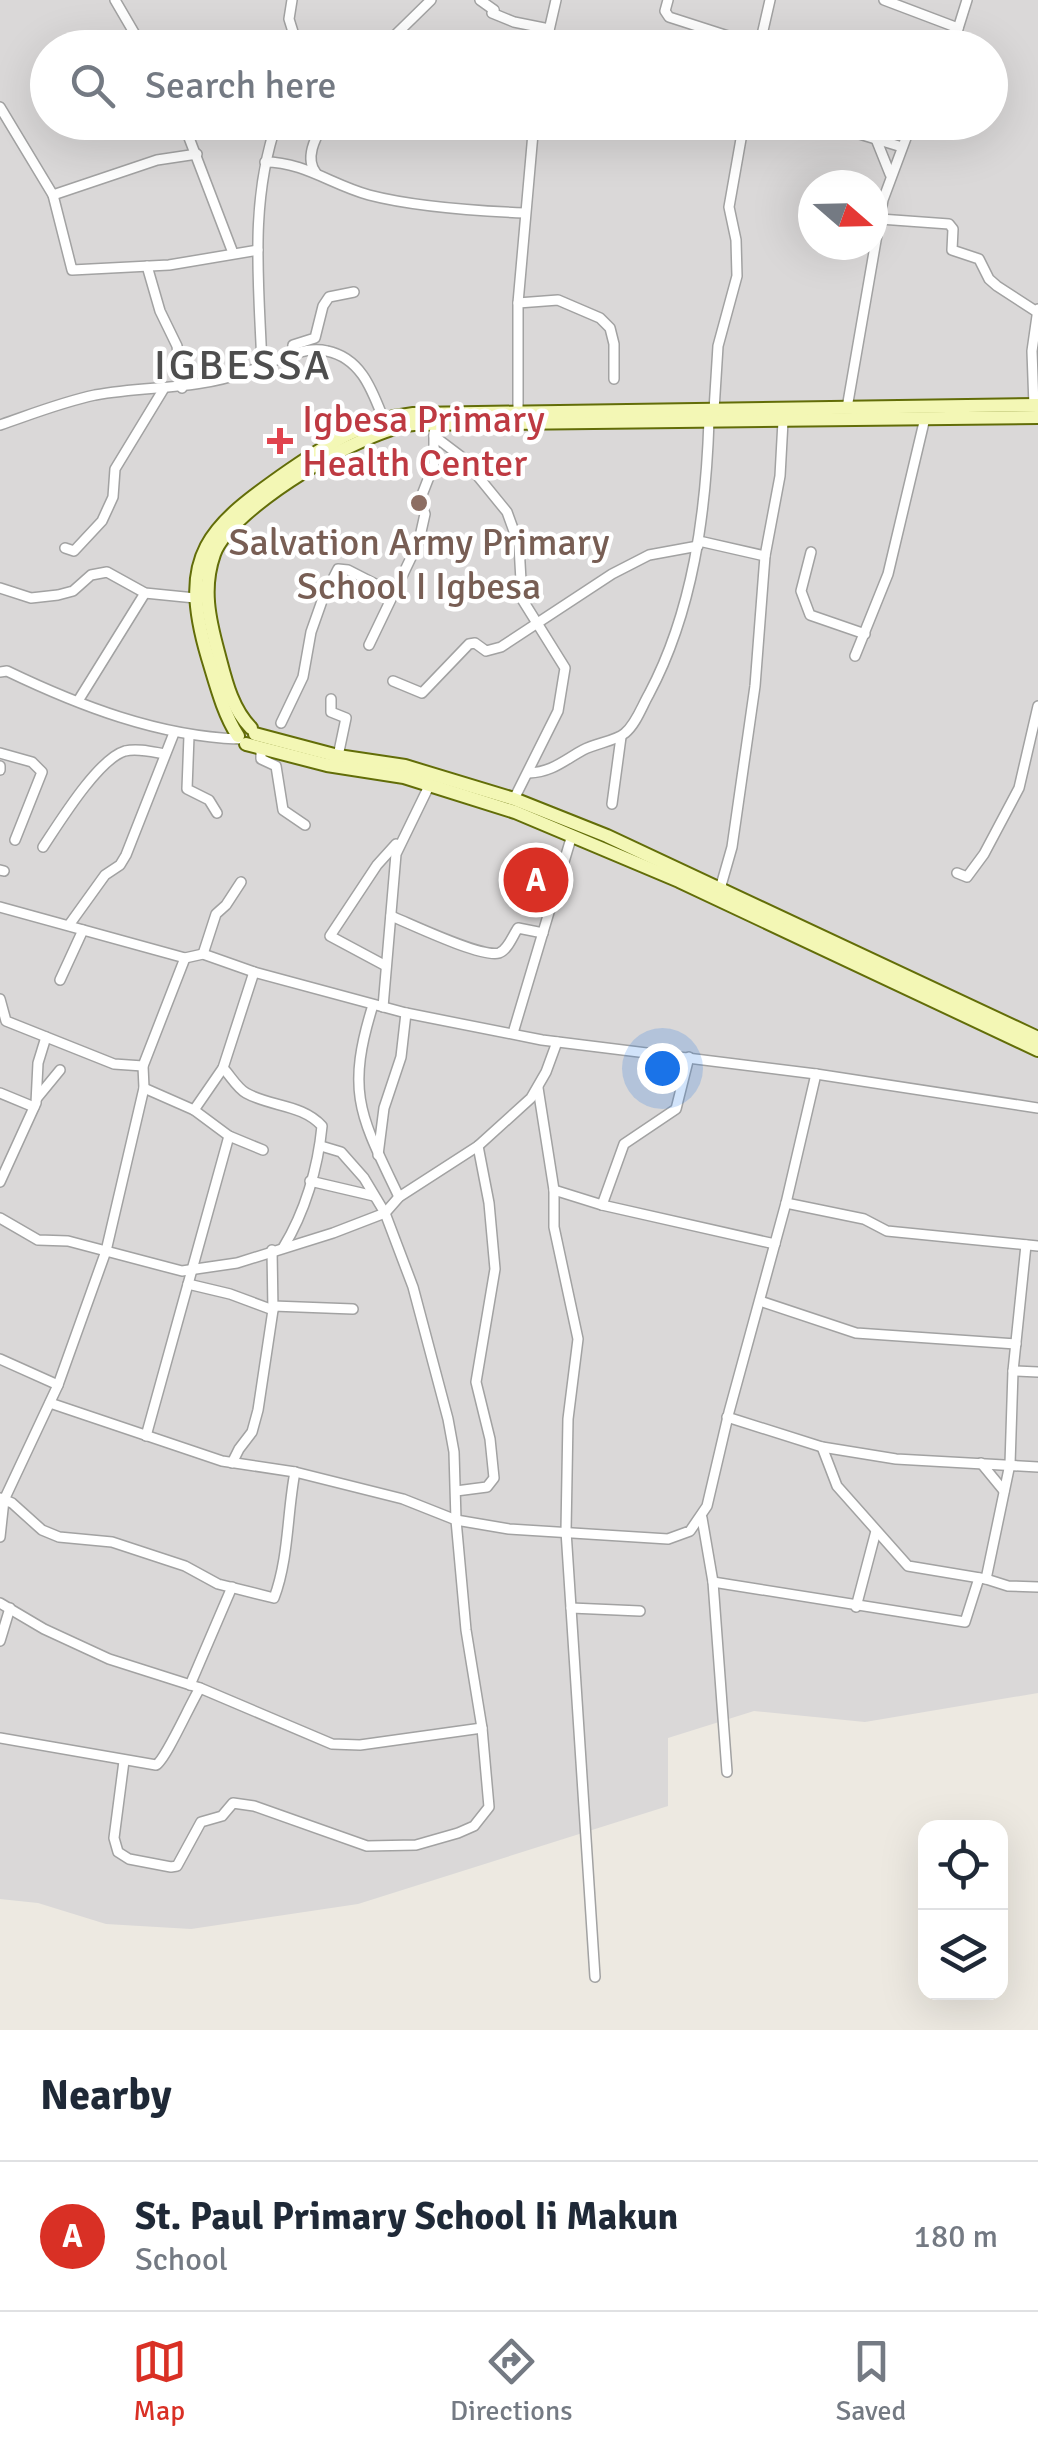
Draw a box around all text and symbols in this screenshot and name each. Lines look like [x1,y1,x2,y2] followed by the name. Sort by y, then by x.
[30,30,1008,140] search box
[65,58,120,113] icon: search
[145,62,337,109] text: Search here
[798,170,888,260] north arrow
[154,340,332,391] district label: IGBESSA
[302,396,545,487] place label: Igbesa Primary Health Center
[267,428,293,454] marker: Igbesa Primary Health Center
[408,492,430,514] marker: Salvation Army Primary School I Igbesa
[228,519,610,610] place label: Salvation Army Primary School I Igbesa
[504,842,568,918] pin: A
[637,1043,688,1094] your location
[918,1820,1008,2000] map controls
[918,1820,1008,1910] button: locate
[918,1910,1008,2000] button: layers
[40,2070,172,2121] text: Nearby
[135,2193,678,2240] text: St. Paul Primary School Ii Makun
[62,2217,83,2256] text: A
[914,2217,998,2256] text: 180 m
[135,2240,228,2279] text: School
[132,2334,187,2428] tab: Map
[450,2334,572,2428] tab: Directions
[836,2334,906,2428] tab: Saved

